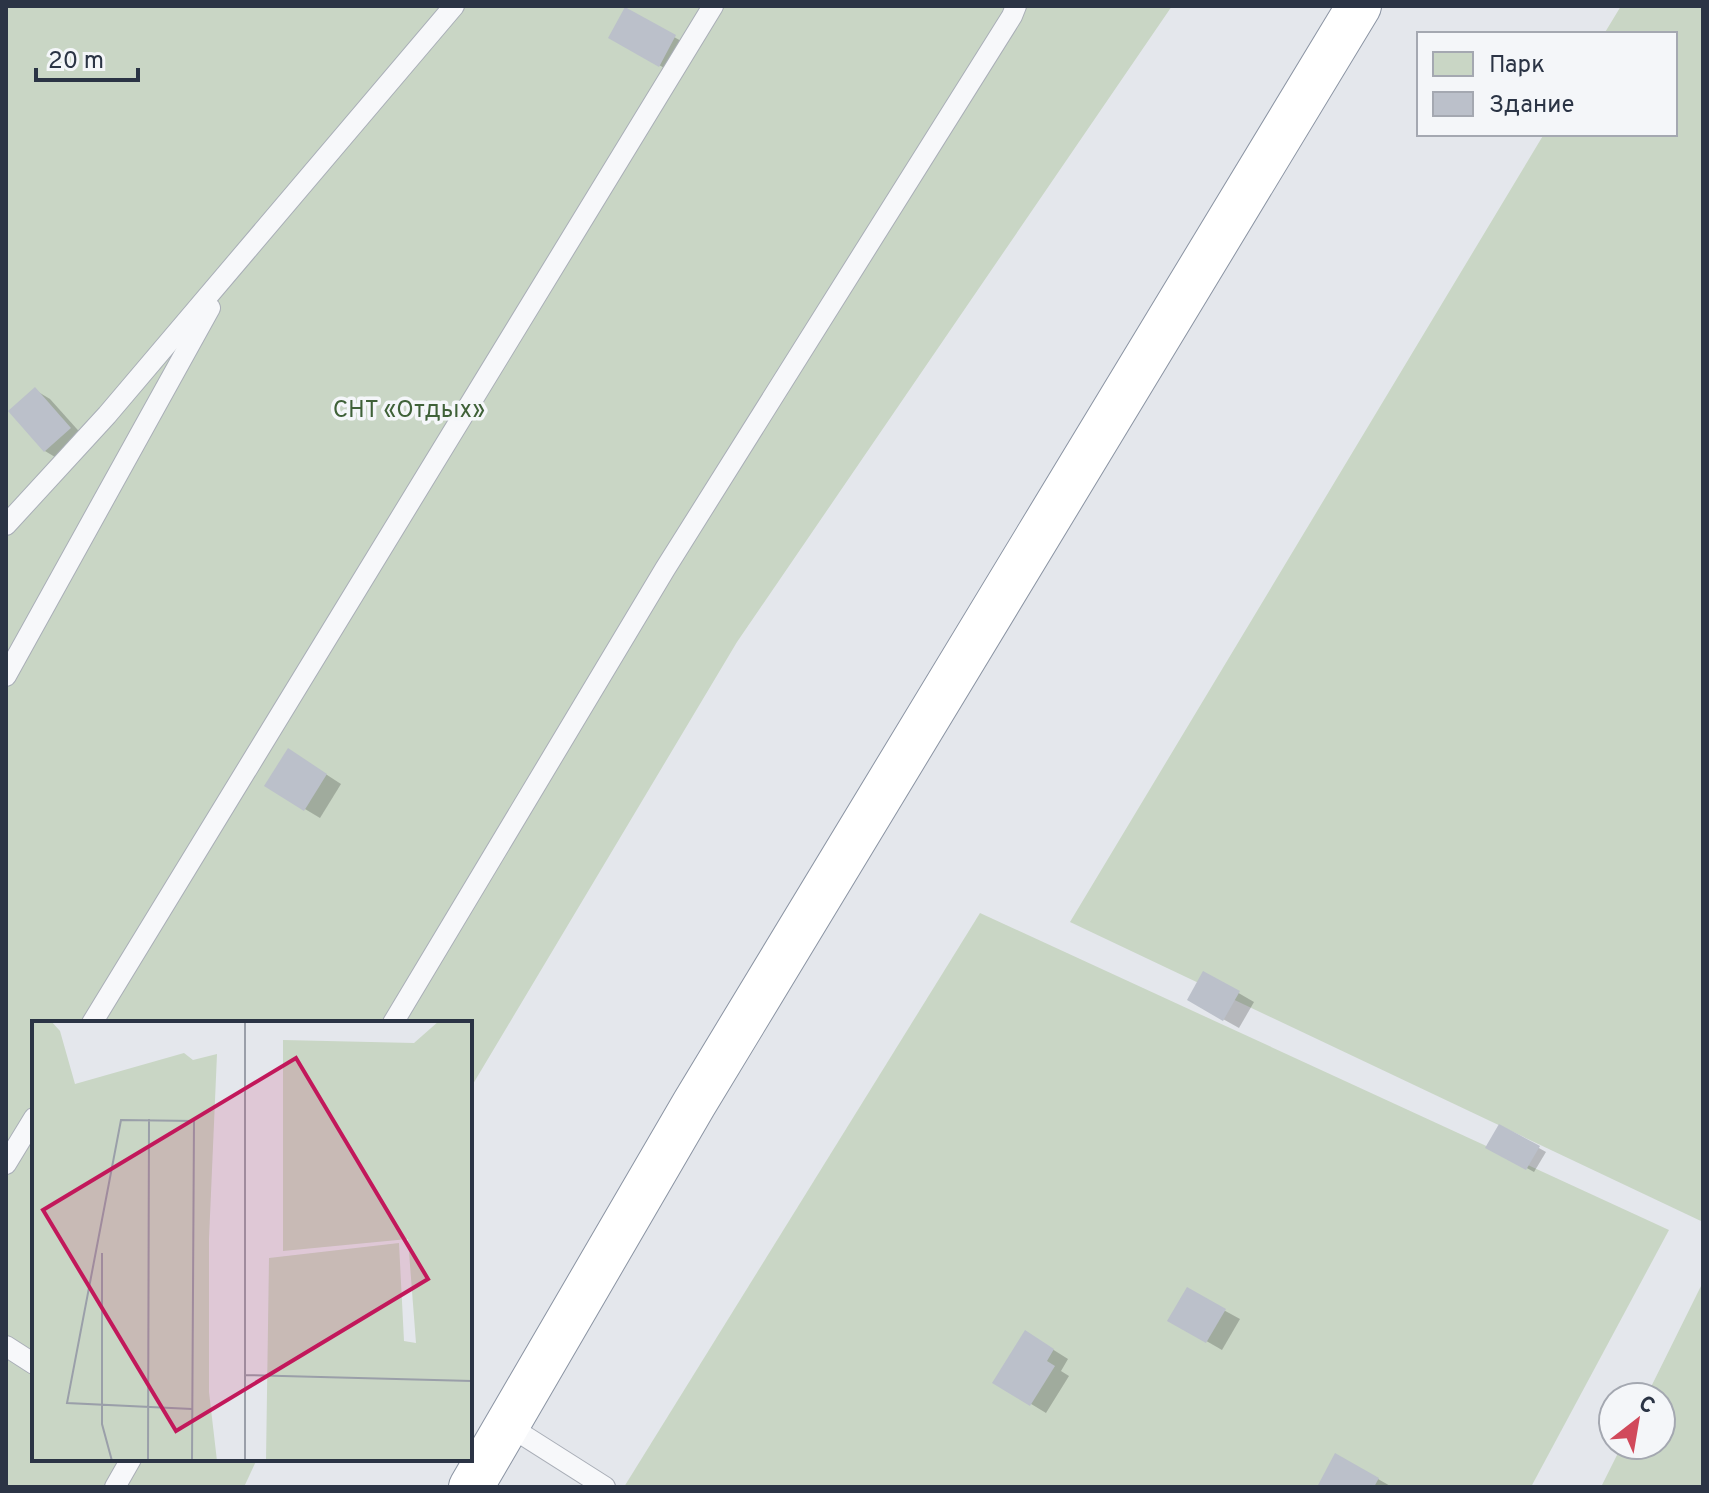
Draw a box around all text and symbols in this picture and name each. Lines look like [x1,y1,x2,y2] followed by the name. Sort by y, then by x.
[36,32,138,82] scale bar
[1417,32,1677,136] legend
[48,47,104,77] text: 20 m
[1489,51,1545,81] text: Парк
[1489,91,1575,121] text: Здание
[333,396,485,426] park label: СНТ «Отдых»
[32,1021,472,1461] inset map
[1597,1381,1677,1461] north arrow
[1633,1391,1659,1421] text: С

